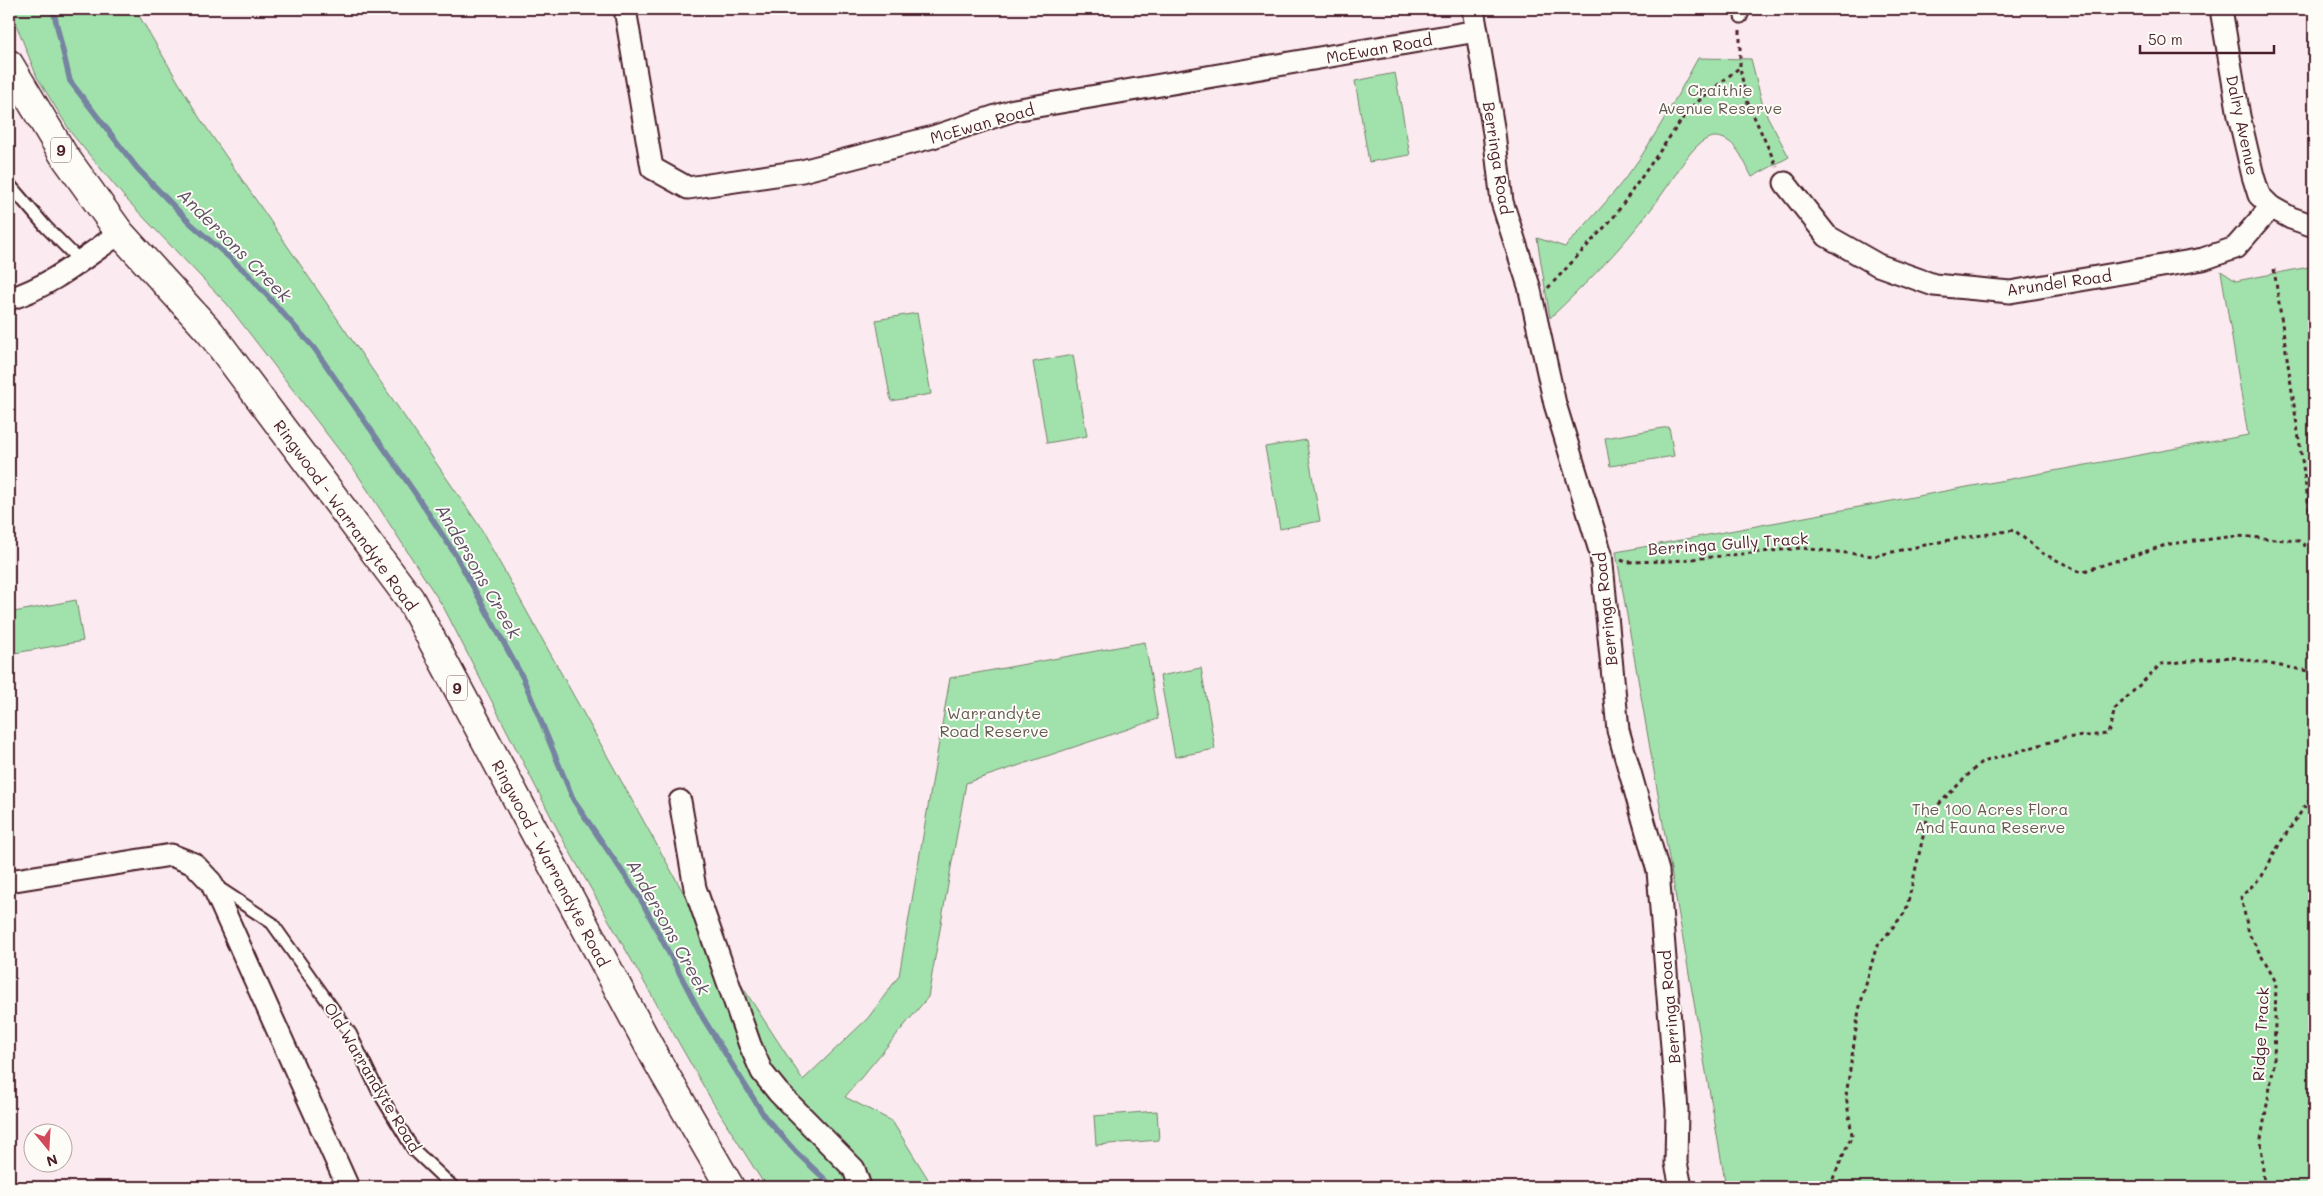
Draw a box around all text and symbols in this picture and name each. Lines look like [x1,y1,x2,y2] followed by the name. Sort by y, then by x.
[2140,22,2274,54] scale bar
[1324,28,1434,68] street label: McEwan Road
[2148,29,2183,49] text: 50 m
[2222,73,2264,177] street label: Dalry Avenue
[1658,79,1782,118] park label: Craithie Avenue Reserve
[927,98,1037,148] street label: McEwan Road
[1479,100,1517,216] street label: Berringa Road
[51,138,71,162] road number: 9
[173,183,297,307] water label: Andersons Creek
[2005,264,2113,300] street label: Arundel Road
[270,415,422,615] street label: Ringwood - Warrandyte Road
[431,499,528,643] water label: Andersons Creek
[1647,527,1809,559] street label: Berringa Gully Track
[1589,551,1621,667] street label: Berringa Road
[447,676,467,700] road number: 9
[939,702,1049,741] park label: Warrandyte Road Reserve
[487,756,615,970] street label: Ringwood - Warrandyte Road
[1912,798,2068,837] park label: The 100 Acres Flora And Fauna Reserve
[622,855,716,1000] water label: Andersons Creek
[1654,949,1684,1065] street label: Berringa Road
[2247,986,2273,1082] street label: Ridge Track
[320,998,426,1156] street label: Old Warrandyte Road
[22,1124,72,1174] north arrow
[44,1150,60,1172] text: N

